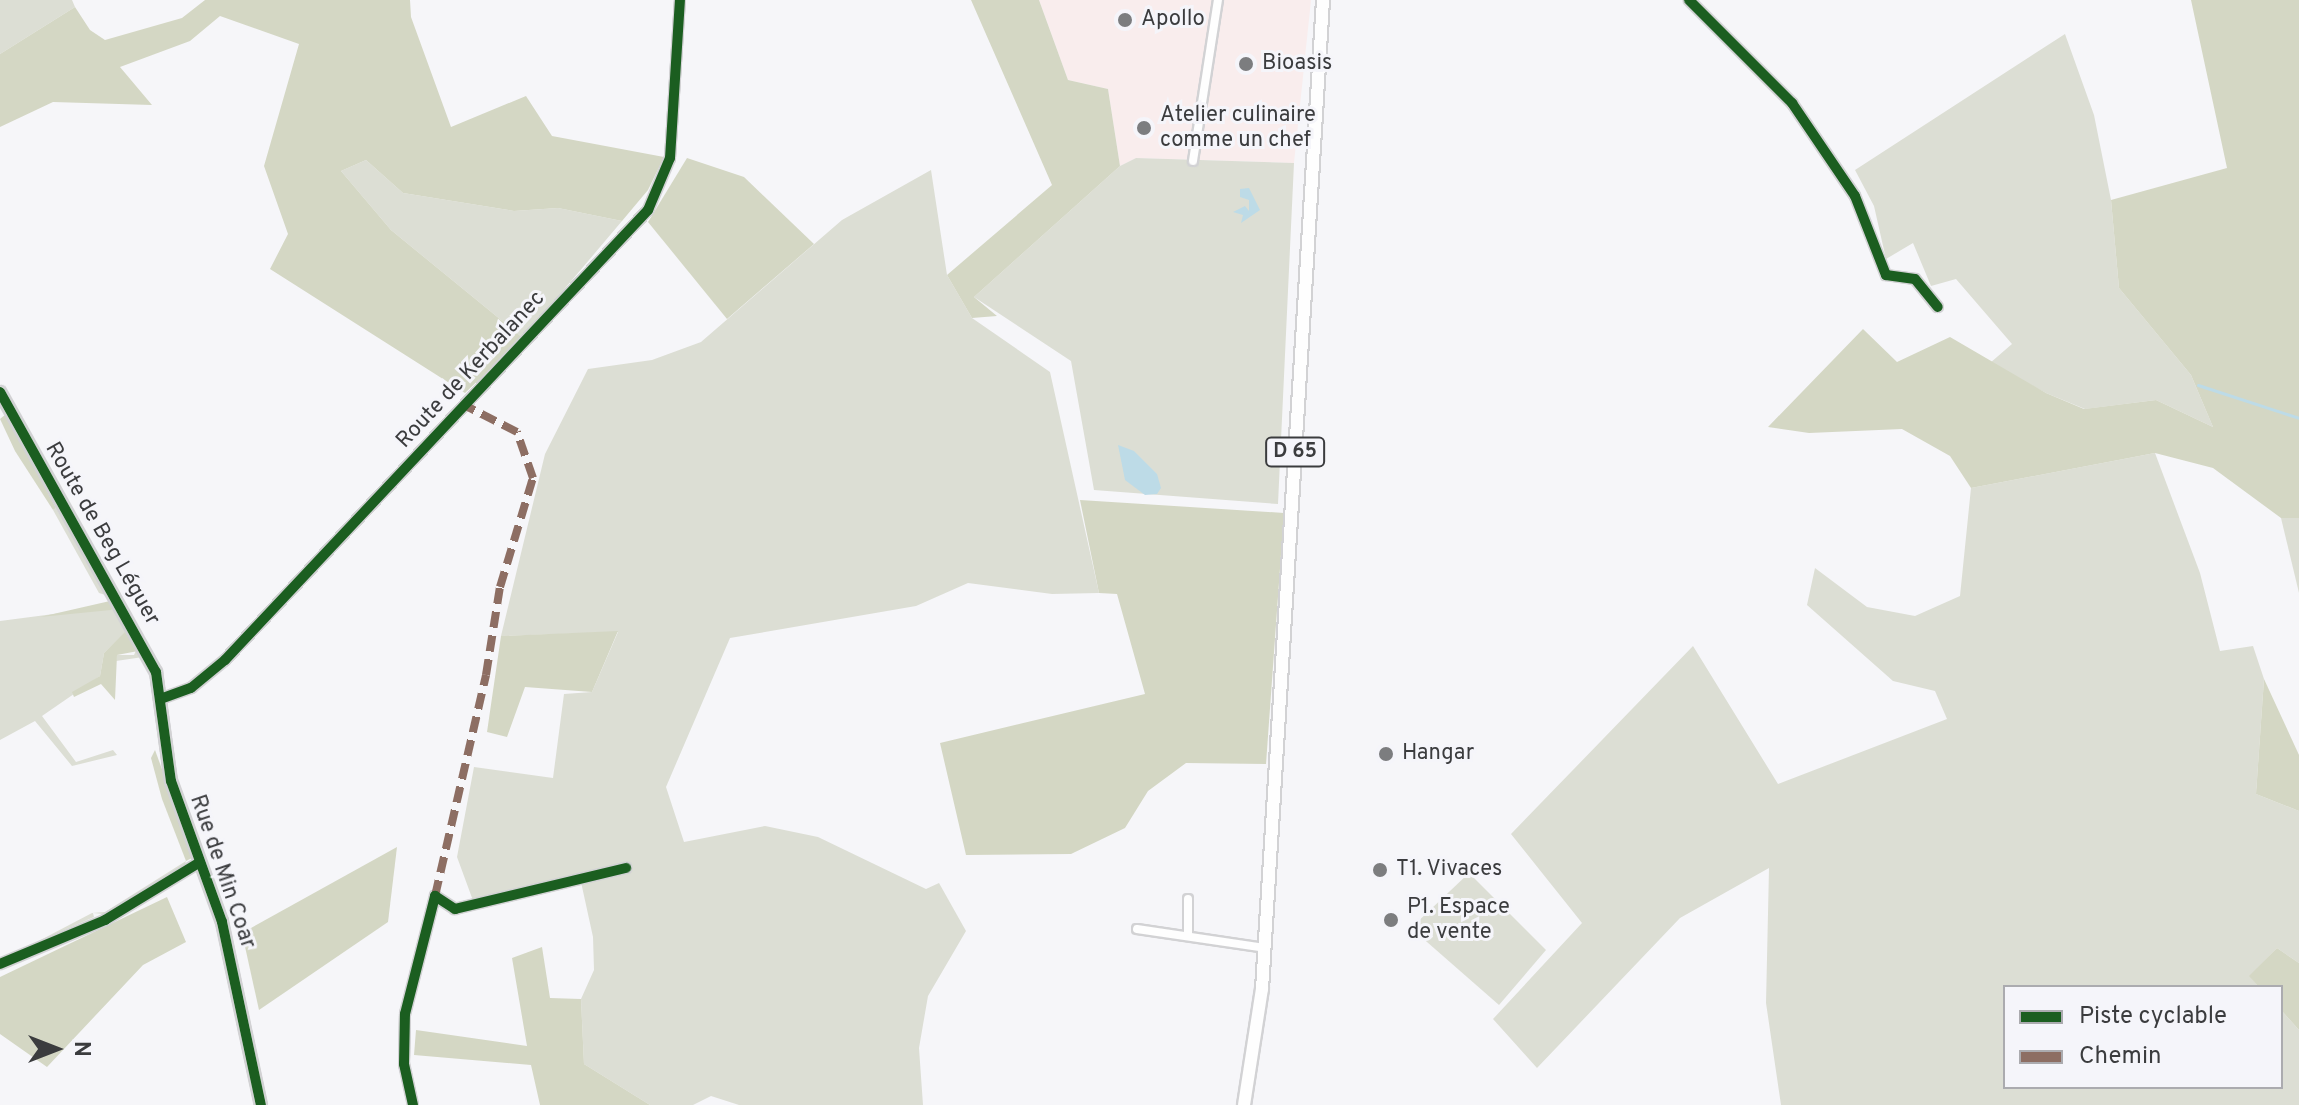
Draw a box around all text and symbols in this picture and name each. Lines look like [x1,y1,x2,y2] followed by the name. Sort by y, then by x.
[1141,7,1205,33] place label: Apollo
[1116,11,1134,29] marker: Apollo
[1262,51,1332,77] place label: Bioasis
[1237,55,1255,73] marker: Bioasis
[1160,102,1316,154] place label: Atelier culinaire comme un chef
[1135,119,1153,137] marker: Atelier culinaire comme un chef
[391,286,551,454] street label: Route de Kerbalanec
[1265,436,1325,468] road number: D 65
[39,438,165,630] street label: Route de Beg Léguer
[1402,741,1474,767] place label: Hangar
[1377,745,1395,763] marker: Hangar
[183,792,261,952] street label: Rue de Min Coar
[1396,857,1503,883] place label: T1. Vivaces
[1371,861,1389,879] marker: T1. Vivaces
[1407,894,1510,946] place label: P1. Espace de vente
[1382,911,1400,929] marker: P1. Espace de vente
[2003,985,2283,1089] legend
[2079,1002,2227,1032] text: Piste cyclable
[16,1009,96,1089] north arrow
[67,1041,94,1057] text: N
[2079,1042,2162,1072] text: Chemin

